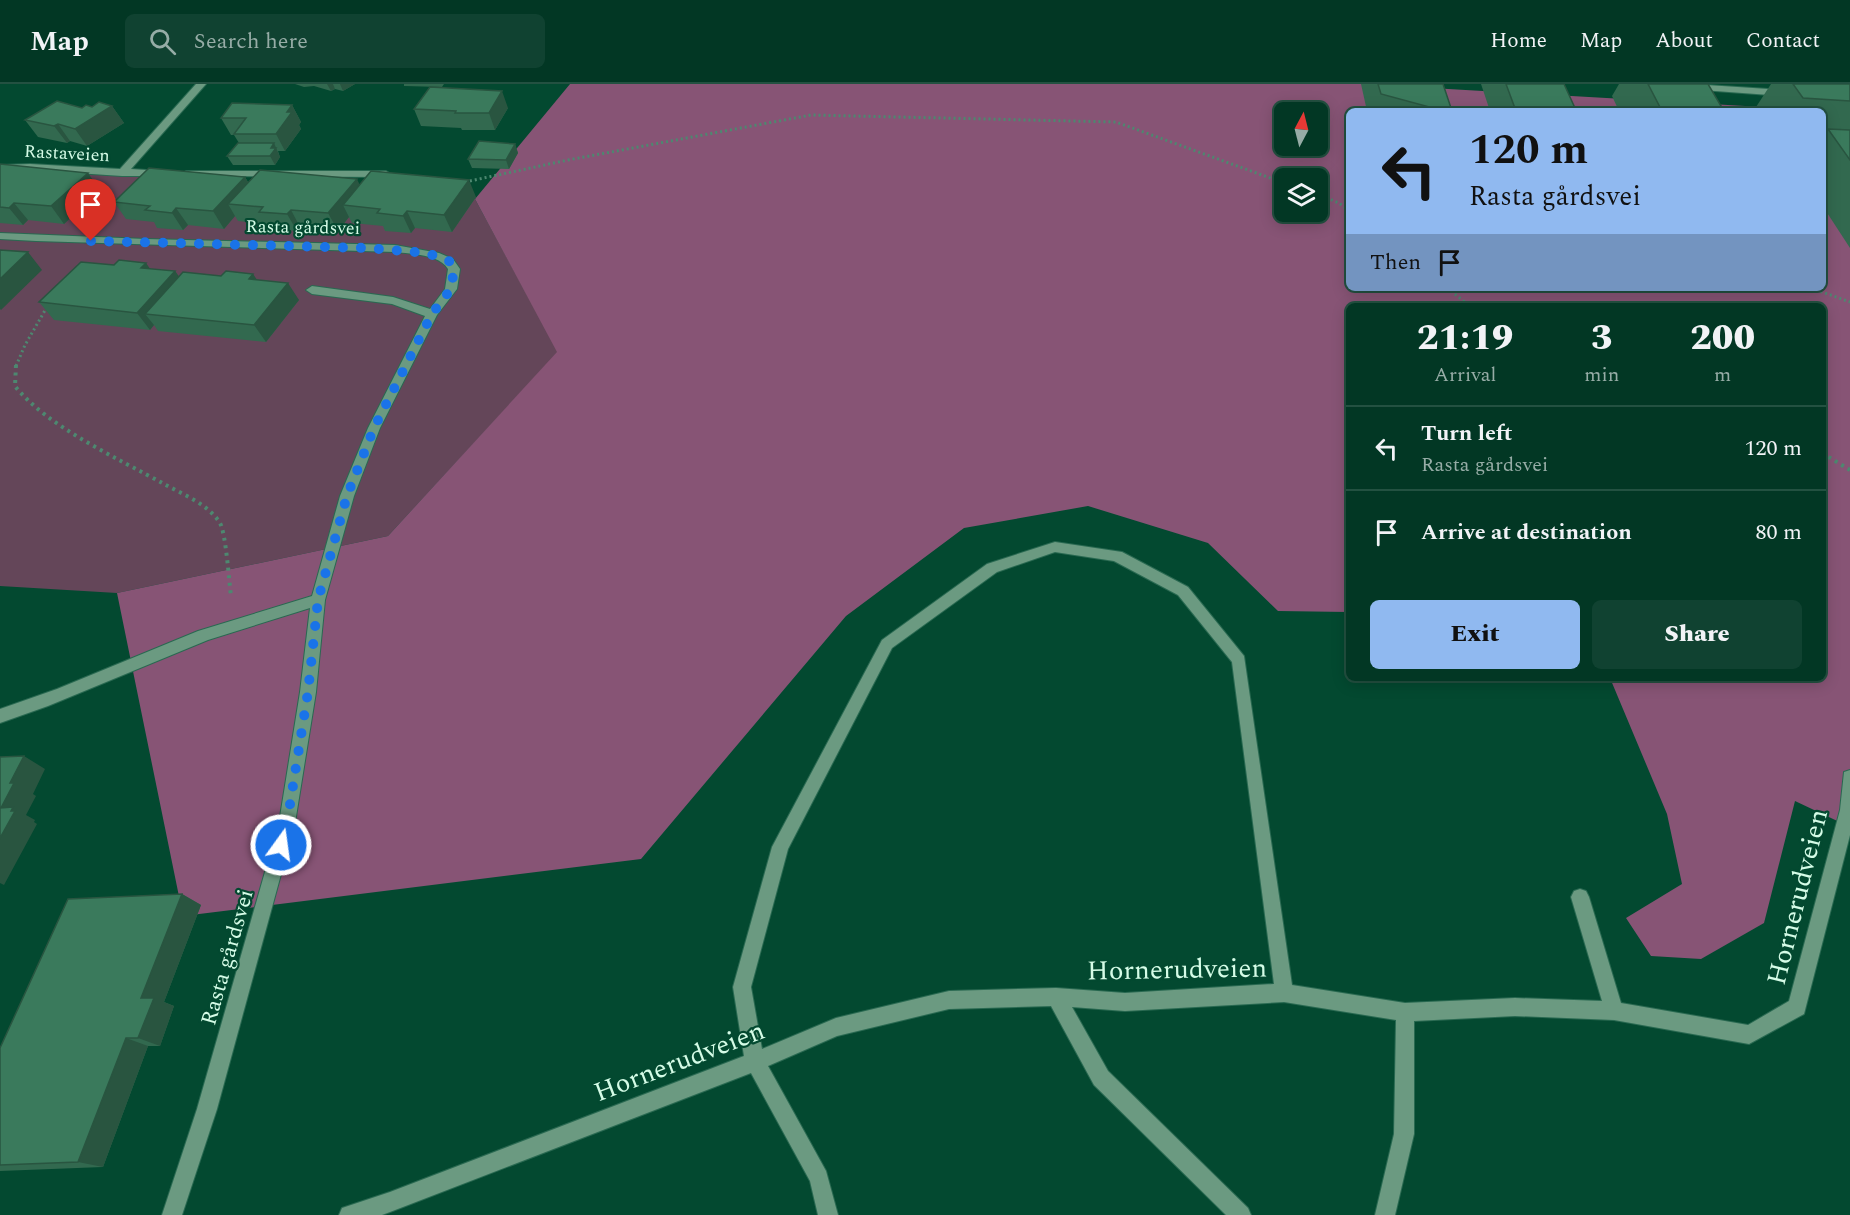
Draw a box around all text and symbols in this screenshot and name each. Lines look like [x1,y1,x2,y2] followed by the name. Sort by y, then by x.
[125,14,545,68] search box
[30,20,89,63] text: Map
[146,25,179,58] icon: search
[194,25,308,58] text: Search here
[1490,25,1547,57] text: Home
[1580,25,1622,57] text: Map
[1655,25,1713,57] text: About
[1746,25,1820,57] text: Contact
[1274,102,1328,156] north arrow
[1274,102,1328,222] map controls
[1469,119,1588,182] text: 120 m
[1370,132,1448,210] icon: left
[23,138,111,169] street label: Rastaveien
[1274,168,1328,222] button: layers
[1469,176,1641,218] text: Rasta gårdsvei
[65,179,116,241] pin
[74,188,107,221] icon: arrive
[245,213,361,242] street label: Rasta gårdsvei
[1370,246,1421,279] text: Then
[1433,246,1466,279] icon: arrive
[1417,311,1513,366] text: 21:19
[1591,311,1613,366] text: 3
[1690,311,1755,366] text: 200
[1434,360,1496,390] text: Arrival
[1584,360,1619,390] text: min
[1714,360,1731,390] text: m
[1421,417,1513,450] text: Turn left
[1370,432,1403,465] icon: left
[1745,432,1802,465] text: 120 m
[1421,450,1548,480] text: Rasta gårdsvei
[1370,516,1403,549] icon: arrive
[1421,516,1632,549] text: Arrive at destination
[1756,516,1802,549] text: 80 m
[1370,600,1580,669] button: Exit
[1592,600,1802,669] button: Share
[1756,805,1840,990] street label: Hornerudveien
[249,813,313,877] position arrow
[192,886,263,1029] street label: Rasta gårdsvei
[1087,947,1267,993] street label: Hornerudveien
[588,1010,771,1114] street label: Hornerudveien

